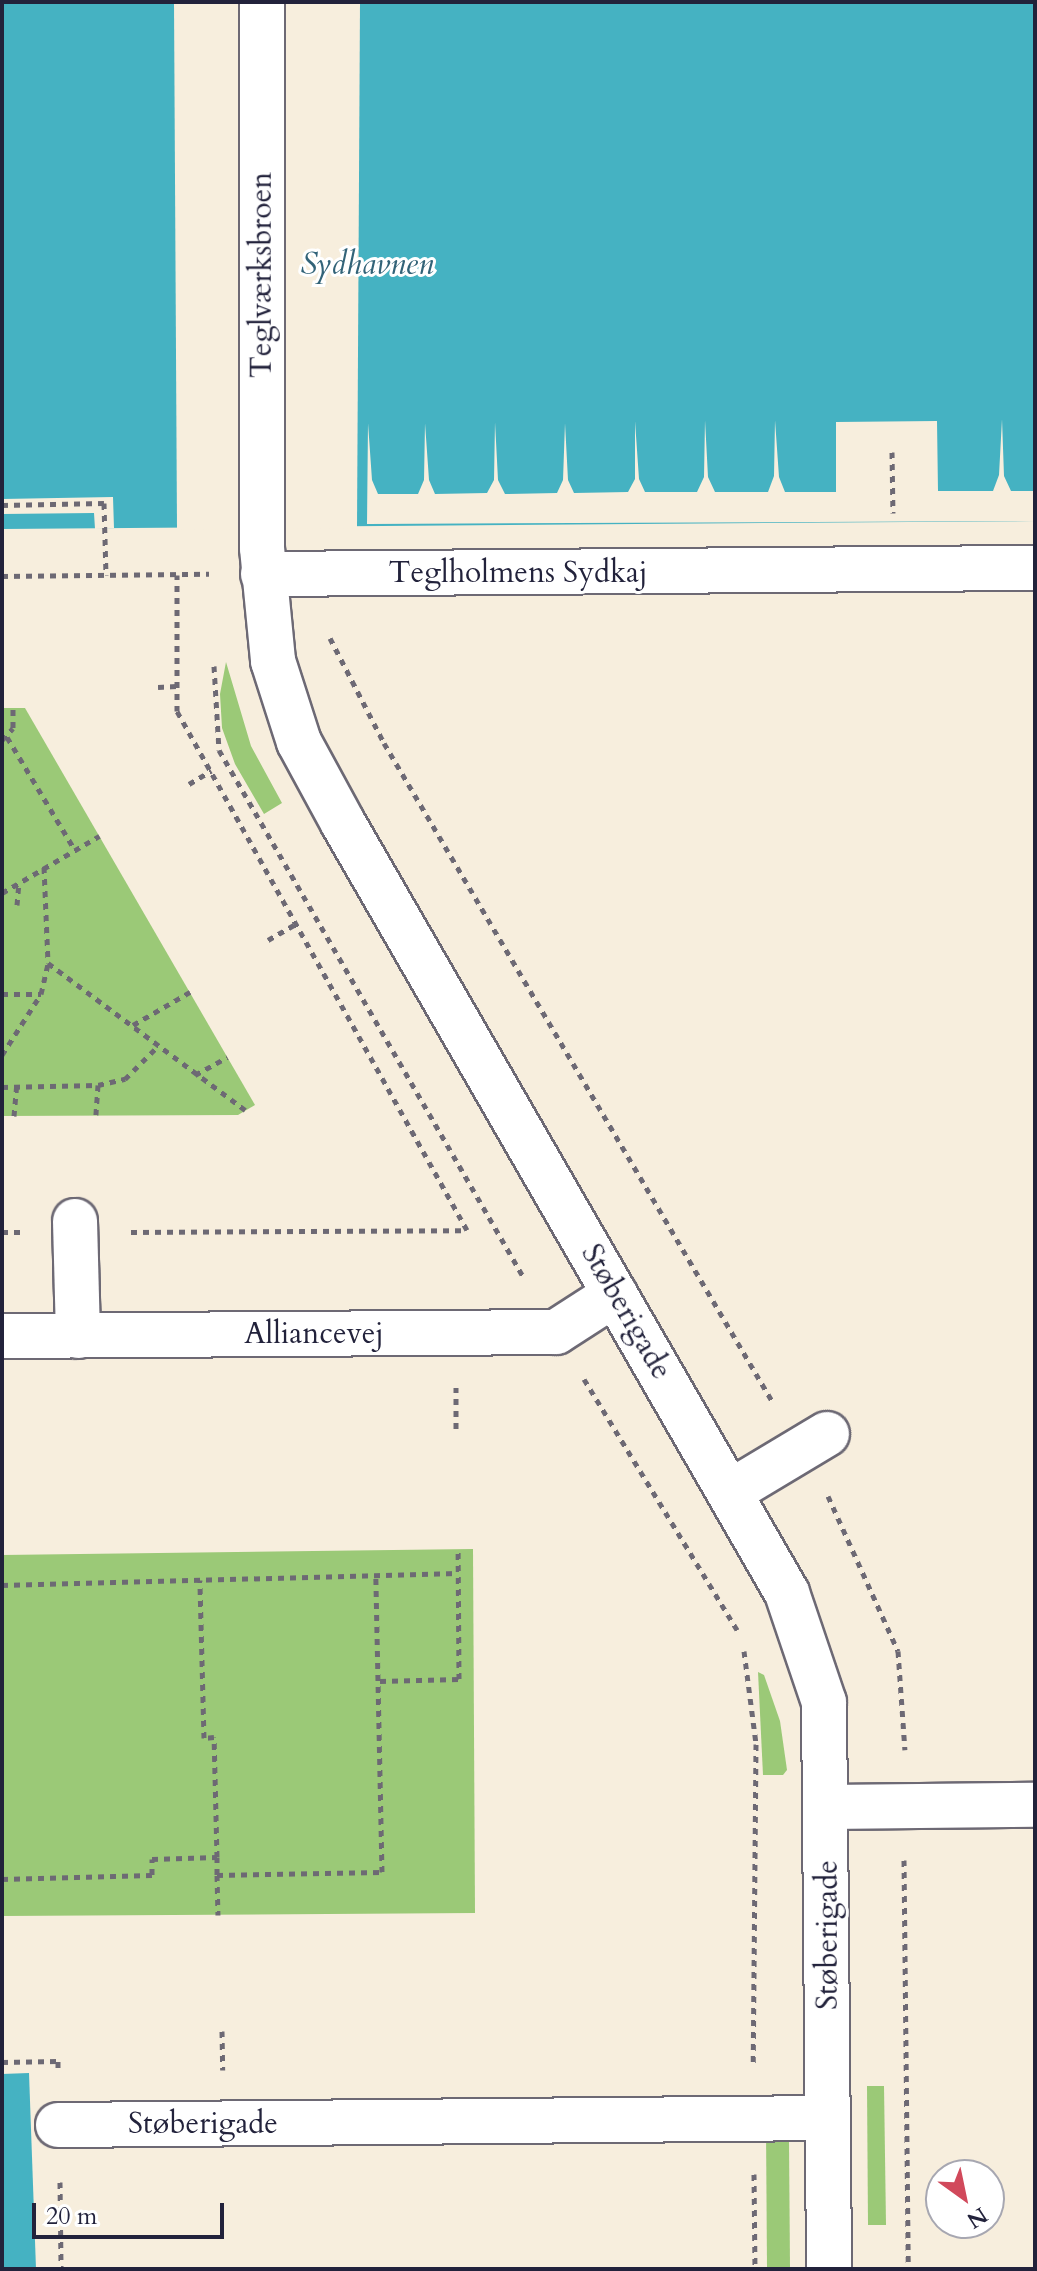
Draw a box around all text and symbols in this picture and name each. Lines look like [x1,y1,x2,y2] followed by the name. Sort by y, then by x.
[244,172,280,378] street label: Teglværksbroen
[301,245,433,283] water label: Sydhavnen
[389,555,647,591] street label: Teglholmens Sydkaj
[573,1238,679,1386] street label: Støberigade
[244,1316,384,1352] street label: Alliancevej
[810,1860,846,2010] street label: Støberigade
[128,2106,278,2142] street label: Støberigade
[925,2159,1005,2239] north arrow
[36,2187,228,2237] scale bar
[46,2200,97,2233] text: 20 m
[961,2200,993,2235] text: N

